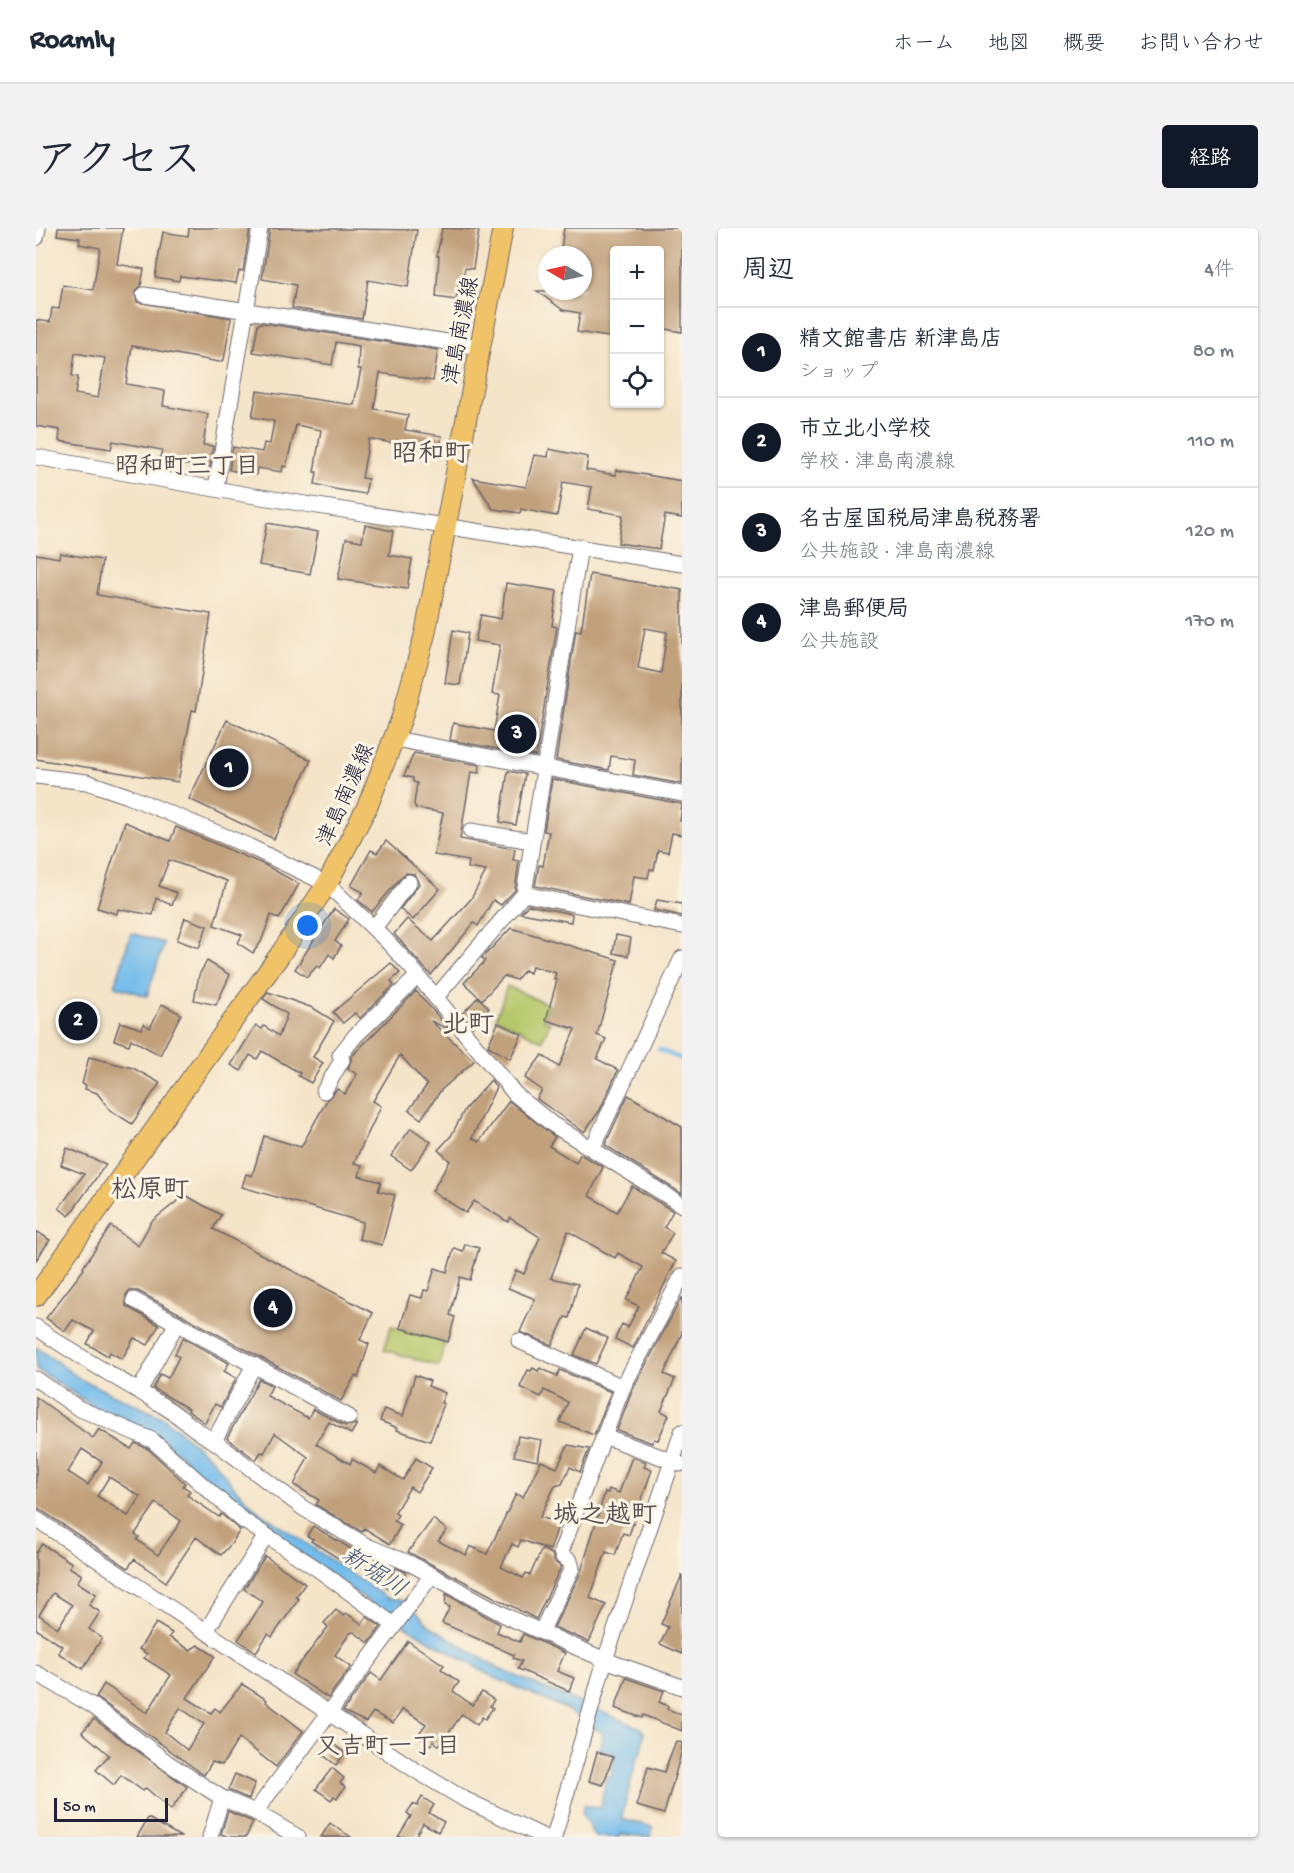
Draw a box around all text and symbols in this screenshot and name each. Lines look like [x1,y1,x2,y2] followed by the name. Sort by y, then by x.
[30,25,115,58] text: Roamly
[893,33,955,58] text: ホーム
[988,33,1030,58] text: 地図
[1063,33,1105,58] text: 概要
[1138,33,1264,58] text: お問い合わせ
[1162,125,1258,188] button: 経路
[36,140,201,189] text: アクセス
[538,246,592,300] north arrow
[610,246,664,408] map controls
[610,246,664,300] button: +
[742,257,794,288] text: 周辺
[1205,260,1234,283] text: 4件
[439,274,486,387] street label: 津島南濃線
[610,300,664,354] button: −
[799,328,1002,354] text: 精文館書店 新津島店
[757,341,766,364] text: 1
[1193,341,1234,364] text: 80 m
[610,354,664,408] button: locate
[799,362,878,385] text: ショップ
[799,418,931,444] text: 市立北小学校
[757,431,766,454] text: 2
[1188,431,1234,454] text: 110 m
[392,439,470,472] district label: 昭和町
[799,452,955,475] text: 学校 · 津島南濃線
[115,453,259,483] district label: 昭和町三丁目
[799,508,1041,534] text: 名古屋国税局津島税務署
[756,521,767,544] text: 3
[1186,521,1234,544] text: 120 m
[799,542,995,565] text: 公共施設 · 津島南濃線
[799,598,909,624] text: 津島郵便局
[757,611,766,634] text: 4
[1185,611,1234,634] text: 170 m
[799,632,879,655] text: 公共施設
[498,712,536,756] pin: 3
[312,740,382,851] street label: 津島南濃線
[210,746,248,790] pin: 1
[293,911,322,940] your location
[58,998,98,1044] pin: 2
[442,1012,494,1043] district label: 北町
[111,1176,189,1208] district label: 松原町
[254,1286,292,1330] pin: 4
[553,1500,657,1533] district label: 城之越町
[335,1542,411,1606] water label: 新堀川
[316,1733,460,1763] district label: 又吉町一丁目
[54,1795,168,1822] scale bar
[63,1799,96,1818] text: 50 m

